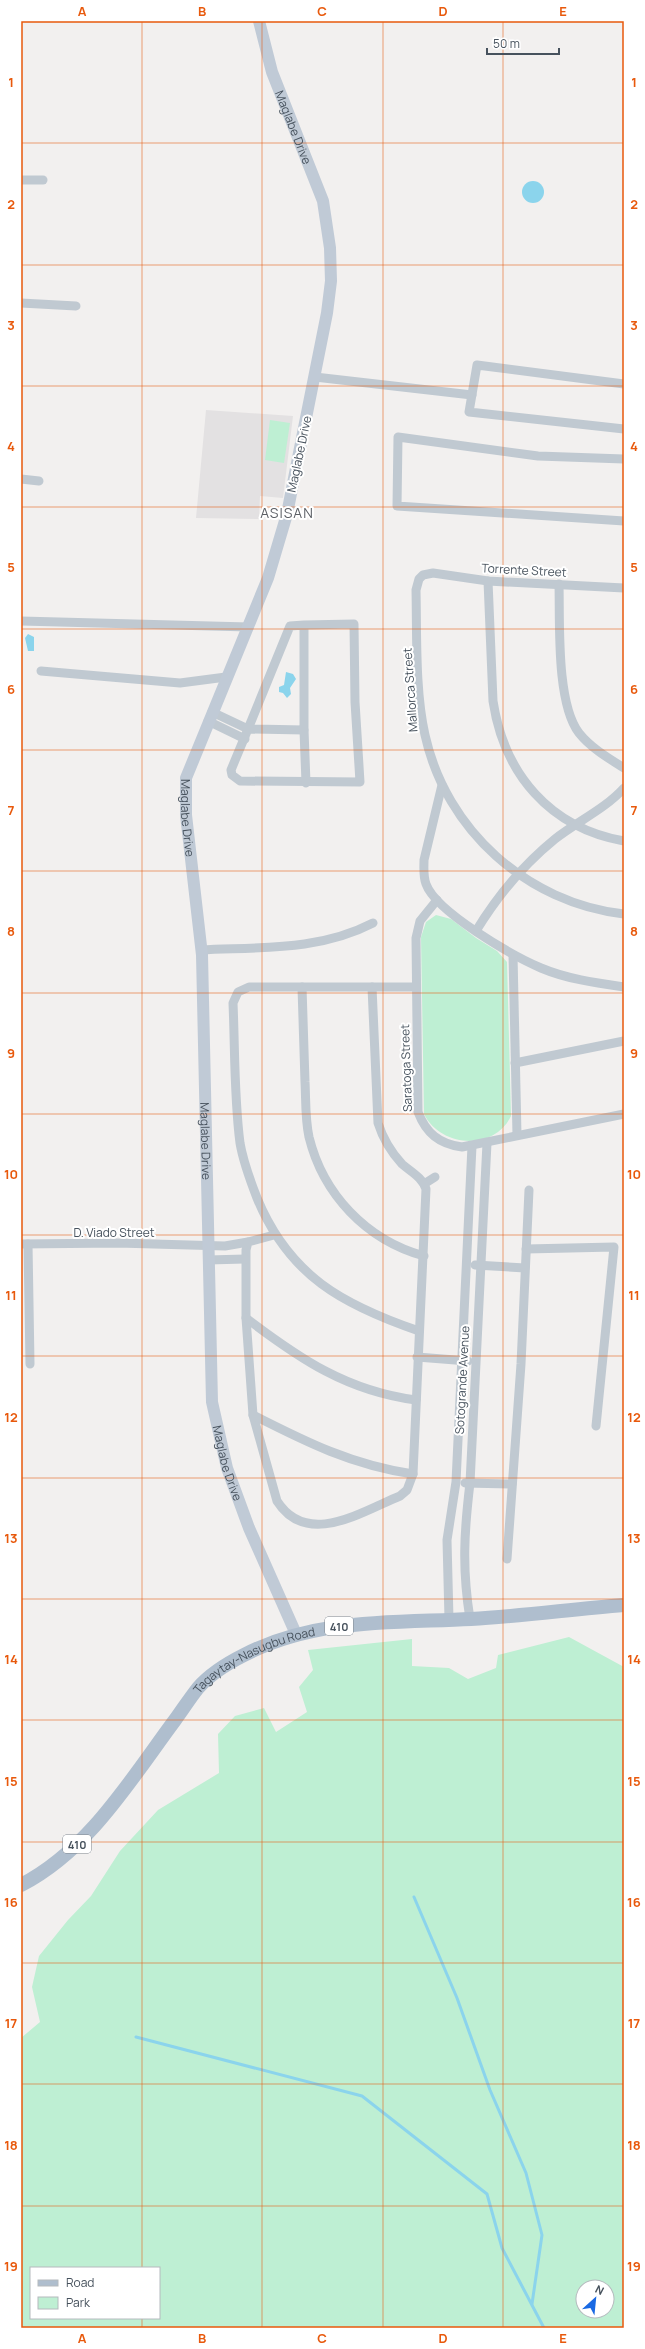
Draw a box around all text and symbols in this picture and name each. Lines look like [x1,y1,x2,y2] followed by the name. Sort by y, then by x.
[78,2,87,20] text: A
[198,2,206,20] text: B
[317,2,327,20] text: C
[438,2,448,20] text: D
[559,2,567,20] text: E
[487,30,559,56] scale bar
[493,35,520,52] text: 50 m
[8,73,14,91] text: 1
[631,73,637,91] text: 1
[272,88,316,167] street label: Maglabe Drive
[7,195,15,213] text: 2
[630,195,638,213] text: 2
[7,316,15,334] text: 3
[630,316,638,334] text: 3
[283,414,315,494] street label: Maglabe Drive
[7,437,15,455] text: 4
[630,437,638,455] text: 4
[260,503,314,522] district label: ASISAN
[7,558,15,576] text: 5
[630,558,638,576] text: 5
[481,559,567,581] street label: Torrente Street
[399,647,421,733] street label: Mallorca Street
[7,680,15,698] text: 6
[630,680,638,698] text: 6
[177,779,199,858] street label: Maglabe Drive
[8,801,15,819] text: 7
[631,801,638,819] text: 7
[7,922,15,940] text: 8
[630,922,638,940] text: 8
[396,1024,416,1112] street label: Saratoga Street
[7,1044,15,1062] text: 9
[630,1044,638,1062] text: 9
[197,1102,216,1180] street label: Maglabe Drive
[4,1165,18,1183] text: 10
[627,1165,641,1183] text: 10
[73,1224,155,1241] street label: D. Viado Street
[5,1286,17,1304] text: 11
[628,1286,640,1304] text: 11
[451,1325,473,1435] street label: Sotogrande Avenue
[4,1408,18,1426] text: 12
[627,1408,641,1426] text: 12
[209,1424,247,1503] street label: Maglabe Drive
[4,1529,18,1547] text: 13
[627,1529,641,1547] text: 13
[325,1617,353,1635] road number: 410
[189,1622,316,1697] street label: Tagaytay-Nasugbu Road
[4,1650,18,1668] text: 14
[627,1650,641,1668] text: 14
[4,1772,18,1790] text: 15
[627,1772,641,1790] text: 15
[63,1835,91,1853] road number: 410
[4,1893,18,1911] text: 16
[627,1893,641,1911] text: 16
[5,2014,17,2032] text: 17
[628,2014,640,2032] text: 17
[4,2136,18,2154] text: 18
[627,2136,641,2154] text: 18
[4,2257,18,2275] text: 19
[627,2257,641,2275] text: 19
[30,2267,160,2319] legend
[66,2274,94,2291] text: Road
[575,2279,615,2319] north arrow
[593,2281,607,2298] text: N
[66,2294,91,2311] text: Park
[78,2329,87,2347] text: A
[198,2329,206,2347] text: B
[317,2329,327,2347] text: C
[438,2329,448,2347] text: D
[559,2329,567,2347] text: E

